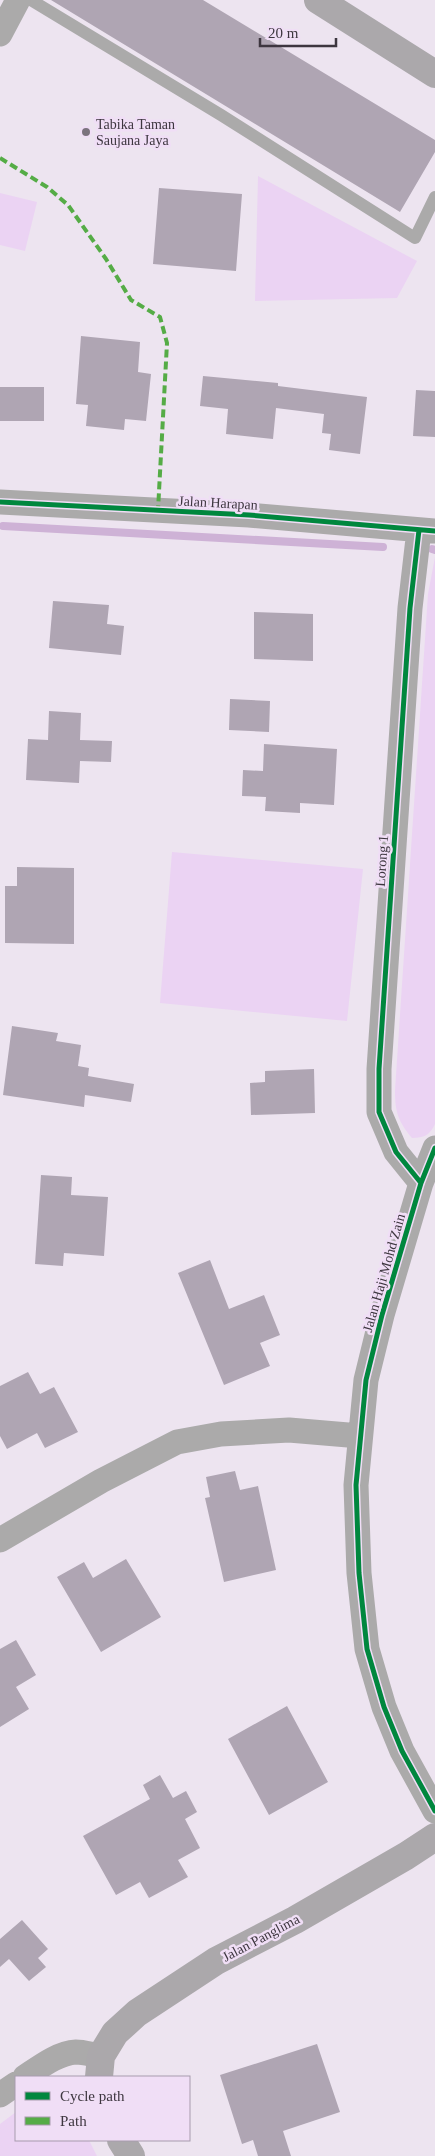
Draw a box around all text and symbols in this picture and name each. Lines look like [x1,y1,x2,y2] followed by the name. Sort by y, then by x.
[260,15,336,47] scale bar
[268,25,299,41] text: 20 m
[96,117,175,148] place label: Tabika Taman Saujana Jaya
[80,126,92,138] marker: Tabika Taman Saujana Jaya
[178,493,258,513] street label: Jalan Harapan
[373,835,391,887] street label: Lorong 1
[360,1212,408,1334] street label: Jalan Haji Mohd Zain
[220,1911,303,1965] street label: Jalan Panglima
[15,2076,190,2141] legend
[60,2088,125,2104] text: Cycle path
[60,2113,87,2129] text: Path

